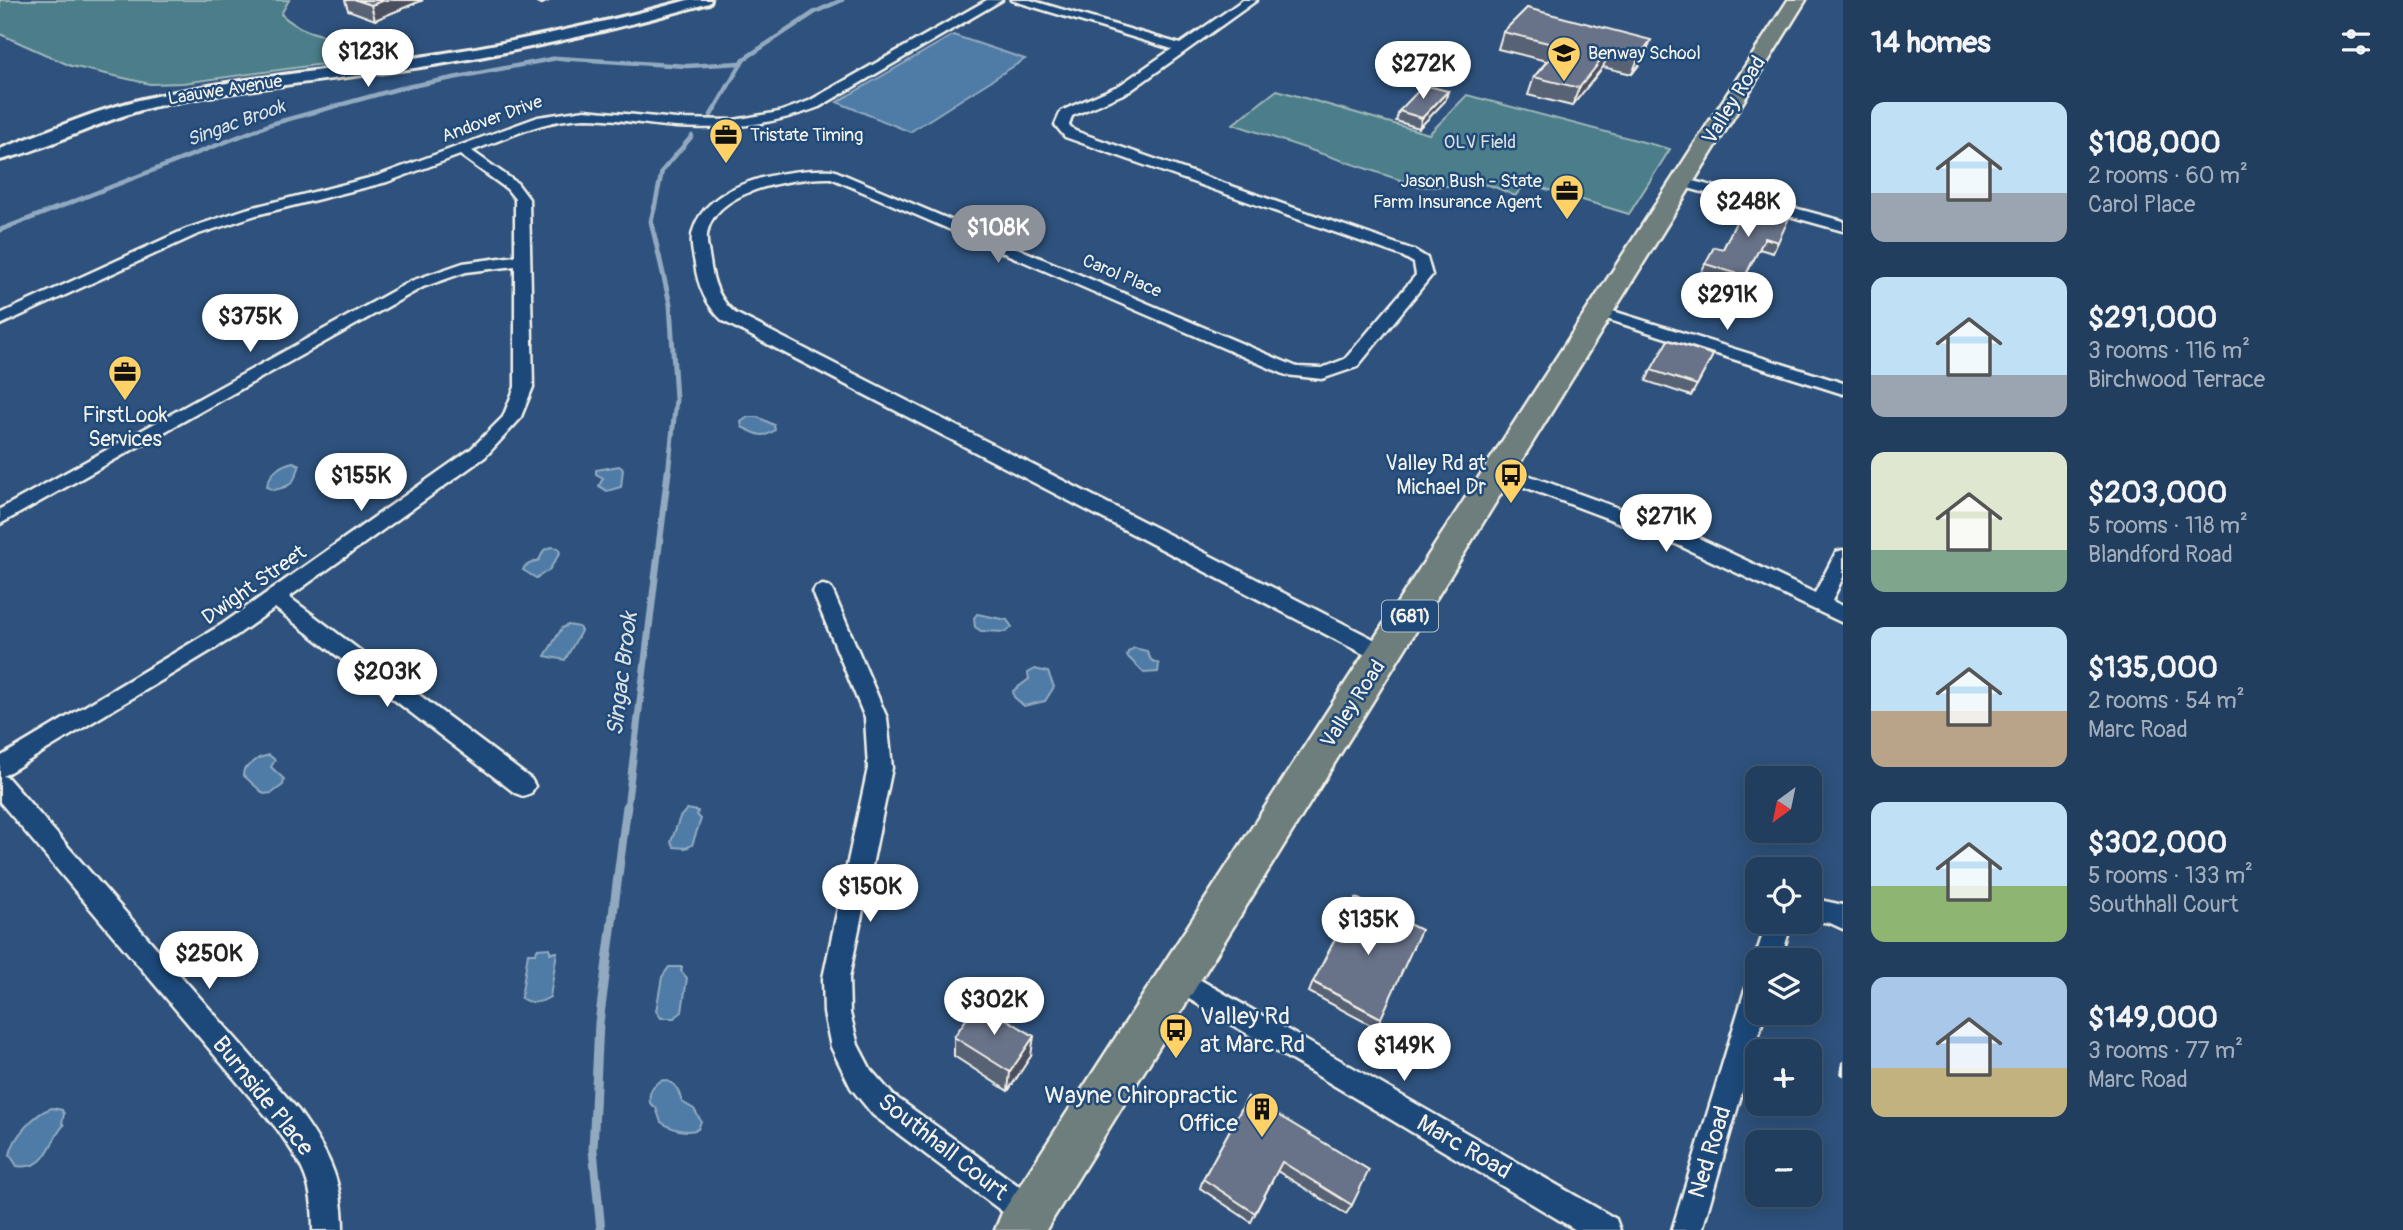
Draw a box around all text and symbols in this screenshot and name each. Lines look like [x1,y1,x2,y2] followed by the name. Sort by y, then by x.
[2337,23,2375,61] icon: filters
[1871,24,1991,61] text: 14 homes
[319,29,417,89] pin: $123K
[1545,34,1583,83] school or university icon: Benway School
[338,37,398,66] text: $123K
[1374,42,1472,101] pin: $272K
[1588,42,1701,65] place label: Benway School
[1391,49,1455,78] text: $272K
[1696,51,1772,149] street label: Valley Road
[166,70,284,110] street label: Laauwe Avenue
[438,90,546,148] street label: Andover Drive
[184,93,290,152] water label: Singac Brook
[707,116,745,165] office icon: Tristate Timing
[750,124,863,147] place label: Tristate Timing
[2088,124,2221,161] text: $108,000
[1927,130,2011,214] icon: home
[1444,131,1516,154] park label: OLV Field
[2088,161,2248,190] text: 2 rooms · 60 m²
[1373,170,1543,214] place label: Jason Bush - State Farm Insurance Agent
[1548,172,1586,221] office icon: Jason Bush - State Farm Insurance Agent
[1699,180,1797,239] pin: $248K
[1716,187,1780,216] text: $248K
[2088,190,2195,219] text: Carol Place
[949,205,1047,265] pin: $108K
[967,213,1029,242] text: $108K
[1079,249,1165,303] street label: Carol Place
[1678,272,1776,332] pin: $291K
[1697,280,1757,309] text: $291K
[201,294,299,354] pin: $375K
[2088,299,2217,336] text: $291,000
[218,302,282,331] text: $375K
[1927,305,2011,389] icon: home
[2088,336,2250,365] text: 3 rooms · 116 m²
[106,353,144,402] office icon: FirstLook Services
[2088,365,2265,394] text: Birchwood Terrace
[83,402,168,453] place label: FirstLook Services
[1385,450,1487,501] place label: Valley Rd at Michael Dr
[312,454,410,513] pin: $155K
[1492,456,1530,505] bus stop icon: Valley Rd at Michael Dr
[331,461,391,490] text: $155K
[2088,474,2227,511] text: $203,000
[1927,480,2011,564] icon: home
[1617,494,1715,554] pin: $271K
[1636,502,1696,531] text: $271K
[2088,511,2248,540] text: 5 rooms · 118 m²
[196,539,312,631] street label: Dwight Street
[2088,540,2233,569] text: Blandford Road
[1382,600,1438,632] road number: (681)
[600,608,644,737] water label: Singac Brook
[2088,649,2218,686] text: $135,000
[338,650,436,709] pin: $203K
[1315,655,1391,753] street label: Valley Road
[1927,655,2011,739] icon: home
[353,657,421,686] text: $203K
[2088,686,2245,715] text: 2 rooms · 54 m²
[2088,715,2188,744] text: Marc Road
[1745,766,1822,844] north arrow
[1745,766,1822,1207] map controls
[2088,824,2227,861] text: $302,000
[1927,830,2011,914] icon: home
[1745,857,1822,934] button: locate
[2088,861,2253,890] text: 5 rooms · 133 m²
[821,864,919,924] pin: $150K
[838,872,902,901] text: $150K
[2088,890,2238,919] text: Southhall Court
[1319,898,1417,957] pin: $135K
[1338,905,1398,934] text: $135K
[160,932,258,991] pin: $250K
[175,939,243,968] text: $250K
[1745,948,1822,1025] button: layers
[945,978,1043,1037] pin: $302K
[960,985,1028,1014] text: $302K
[2088,999,2218,1036] text: $149,000
[1200,1002,1305,1059] place label: Valley Rd at Marc Rd
[1927,1005,2011,1089] icon: home
[1157,1011,1195,1060] bus stop icon: Valley Rd at Marc Rd
[1355,1024,1453,1083] pin: $149K
[206,1030,320,1162] street label: Burnside Place
[1374,1031,1434,1060] text: $149K
[2088,1036,2243,1065] text: 3 rooms · 77 m²
[1745,1039,1822,1116] button: +
[2088,1065,2188,1094] text: Marc Road
[1044,1081,1238,1138] place label: Wayne Chiropractic Office
[872,1087,1014,1207] street label: Southhall Court
[1243,1090,1281,1139] building icon: Wayne Chiropractic Office
[1682,1102,1738,1202] street label: Ned Road
[1412,1108,1516,1186] street label: Marc Road
[1745,1130,1822,1207] button: −

